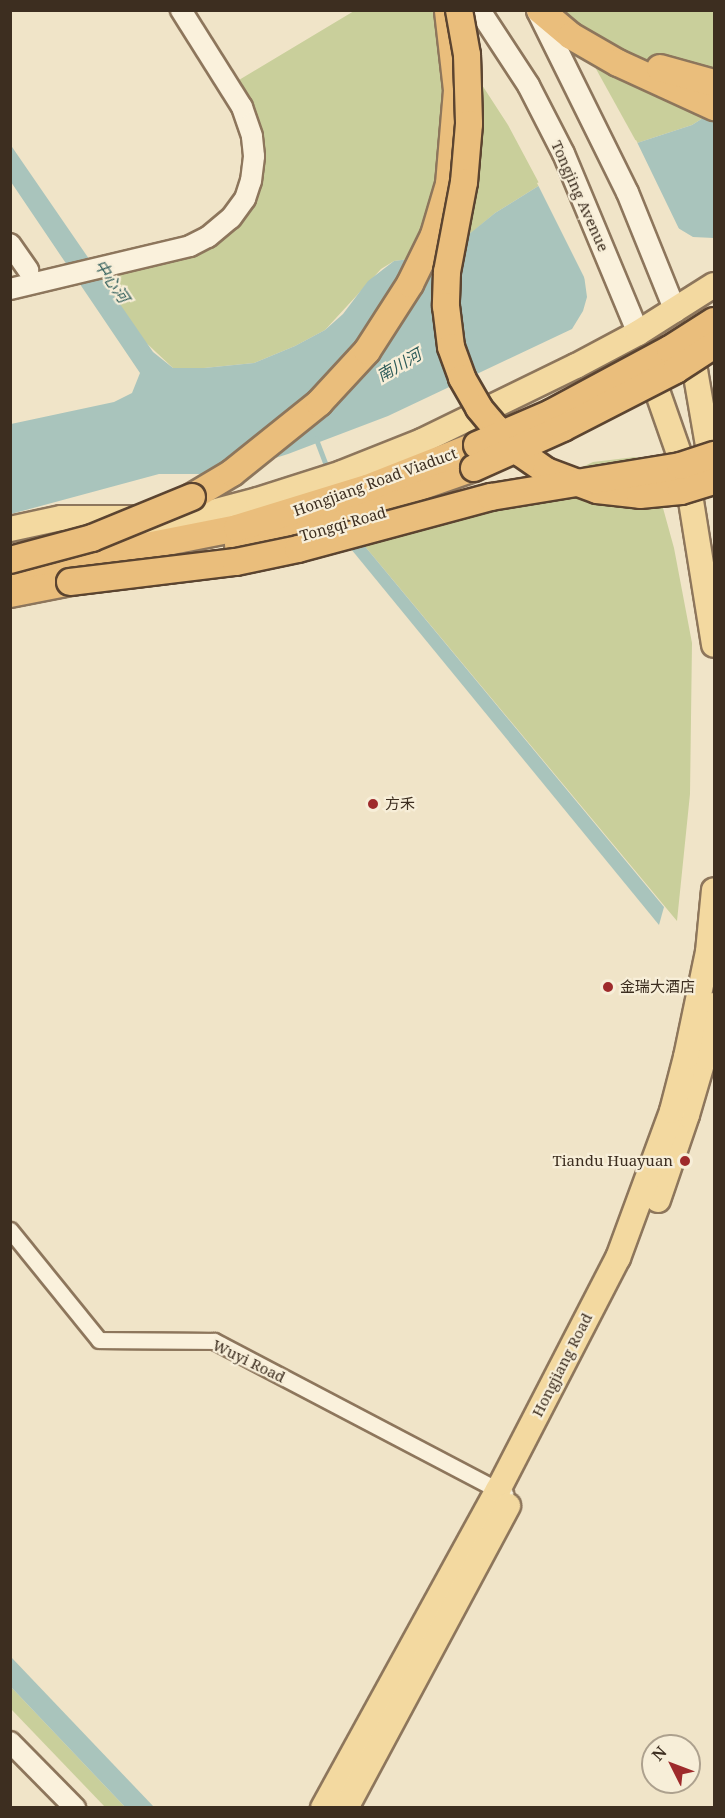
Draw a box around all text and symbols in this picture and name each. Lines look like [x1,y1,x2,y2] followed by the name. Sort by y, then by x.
[547,138,613,254] street label: Tongjing Avenue
[91,256,133,306] water label: 中心河
[373,345,425,385] water label: 南川河
[291,444,459,520] street label: Hongjiang Road Viaduct
[298,503,388,545] street label: Tongqi Road
[385,795,415,813] place label: 方禾
[366,797,380,811] marker: 方禾
[620,978,695,996] place label: 金瑞大酒店
[601,980,615,994] marker: 金瑞大酒店
[553,1152,673,1170] place label: Tiandu Huayuan
[678,1154,692,1168] marker: Tiandu Huayuan
[528,1310,596,1420] street label: Hongjiang Road
[210,1336,288,1386] street label: Wuyi Road
[641,1734,701,1794] north arrow
[647,1741,671,1765] text: N

